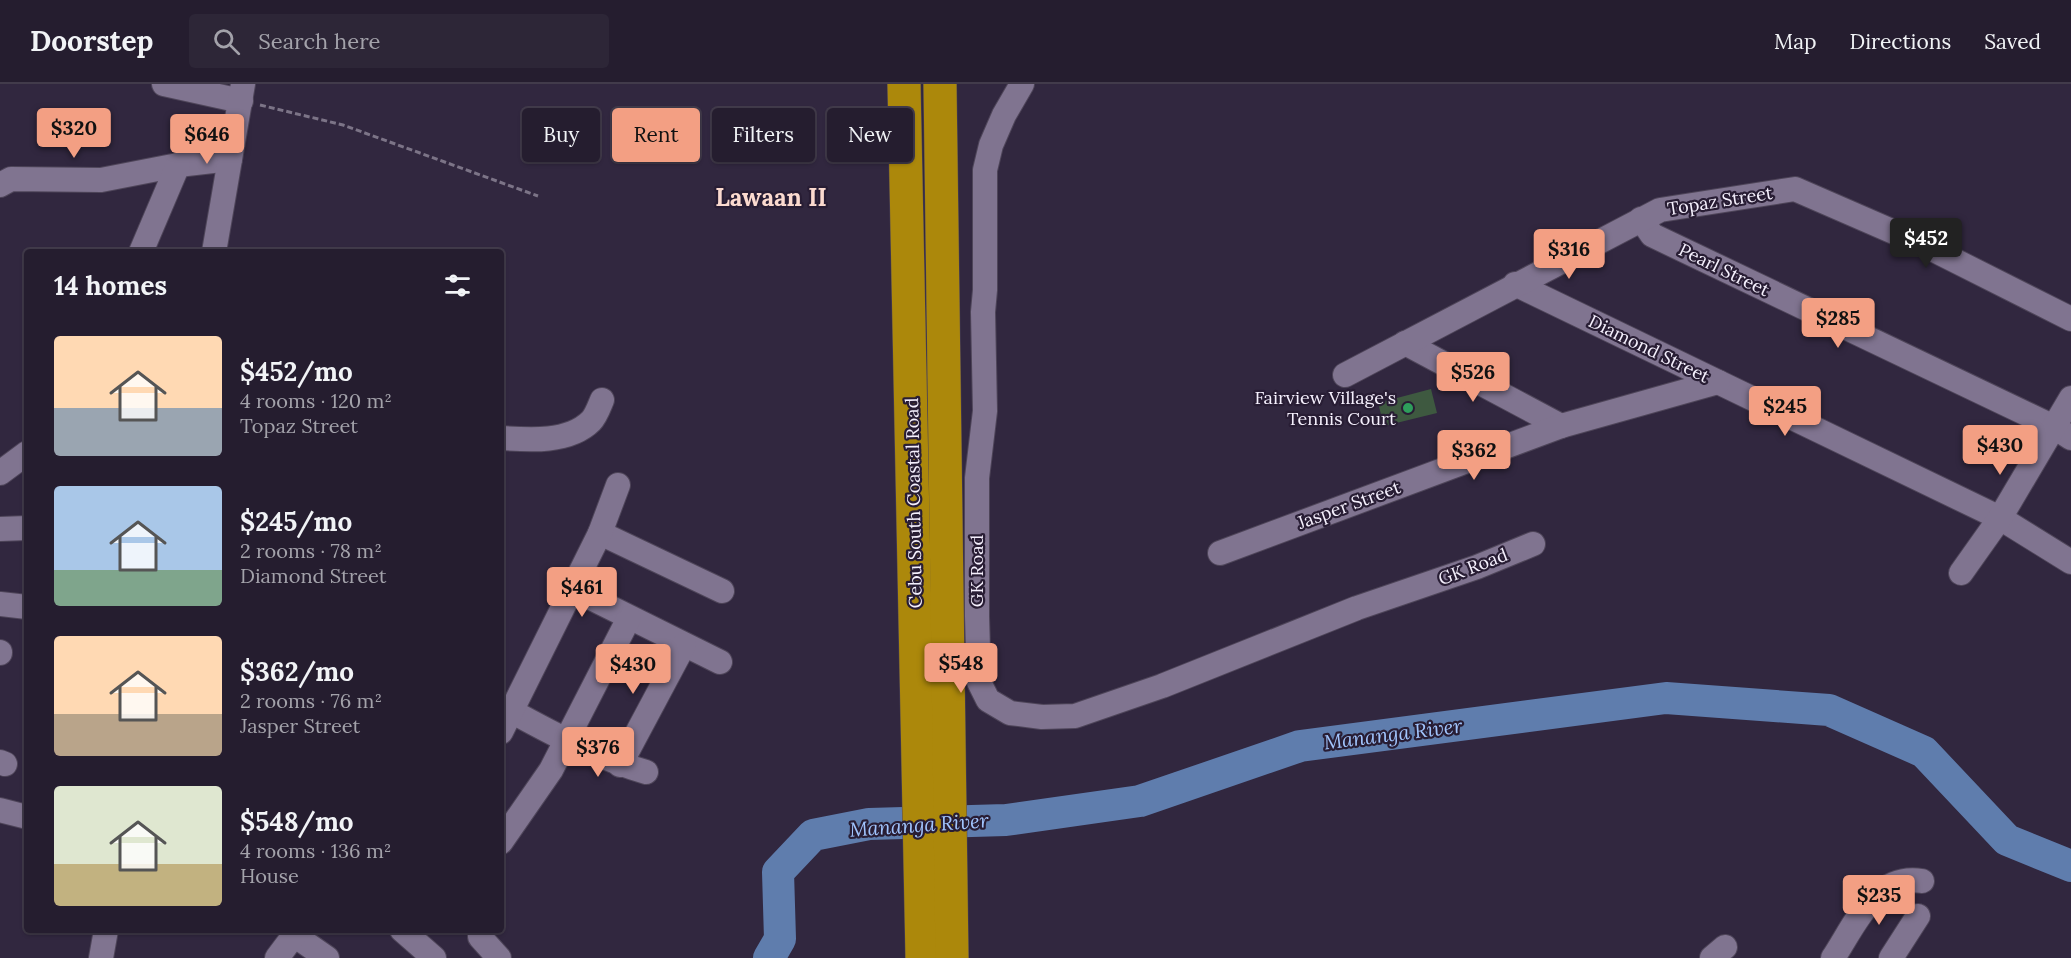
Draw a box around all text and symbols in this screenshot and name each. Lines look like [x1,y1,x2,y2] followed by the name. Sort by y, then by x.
[189,14,609,68] search box
[30,23,153,59] text: Doorstep
[210,25,243,58] icon: search
[258,27,380,55] text: Search here
[1774,28,1817,55] text: Map
[1850,28,1951,55] text: Directions
[1984,28,2041,55] text: Saved
[38,108,110,159] pin: $320
[522,108,600,162] chip: Buy
[612,108,700,162] chip: Rent
[712,108,815,162] chip: Filters
[827,108,913,162] chip: New
[171,114,243,165] pin: $646
[51,115,97,140] text: $320
[184,121,230,146] text: $646
[1666,181,1774,220] street label: Topaz Street
[715,182,827,213] district label: Lawaan II
[1890,218,1962,269] pin: $452
[1904,225,1948,250] text: $452
[1533,229,1605,280] pin: $316
[1548,236,1590,261] text: $316
[1675,238,1773,301] street label: Pearl Street
[54,269,167,302] text: 14 homes
[441,269,474,302] icon: filters
[1802,298,1874,349] pin: $285
[1816,305,1860,330] text: $285
[1585,309,1714,388] street label: Diamond Street
[1437,352,1509,403] pin: $526
[240,355,353,388] text: $452/mo
[1451,359,1495,384] text: $526
[102,360,174,432] icon: home
[1254,386,1396,430] place label: Fairview Village's Tennis Court
[1749,386,1821,437] pin: $245
[240,388,392,413] text: 4 rooms · 120 m²
[1763,393,1807,418] text: $245
[900,397,927,609] street label: Cebu South Coastal Road
[1401,401,1415,415] marker: Fairview Village's Tennis Court
[240,413,358,438] text: Topaz Street
[1964,425,2036,476] pin: $430
[1438,430,1510,481] pin: $362
[1977,432,2023,457] text: $430
[1451,437,1497,462] text: $362
[1293,475,1404,534] street label: Jasper Street
[240,505,352,538] text: $245/mo
[102,510,174,582] icon: home
[965,535,988,607] street label: GK Road
[240,538,382,563] text: 2 rooms · 78 m²
[1435,543,1511,590] street label: GK Road
[240,563,386,588] text: Diamond Street
[546,567,618,618] pin: $461
[561,574,603,599] text: $461
[925,643,997,694] pin: $548
[597,644,669,695] pin: $430
[938,650,984,675] text: $548
[610,651,656,676] text: $430
[240,655,354,688] text: $362/mo
[102,660,174,732] icon: home
[240,688,382,713] text: 2 rooms · 76 m²
[1322,712,1465,754] water label: Mananga River
[240,713,360,738] text: Jasper Street
[562,727,634,778] pin: $376
[576,734,620,759] text: $376
[240,805,354,838] text: $548/mo
[849,807,990,842] water label: Mananga River
[102,810,174,882] icon: home
[240,838,392,863] text: 4 rooms · 136 m²
[240,863,299,888] text: House
[1843,875,1915,926] pin: $235
[1857,882,1901,907] text: $235

